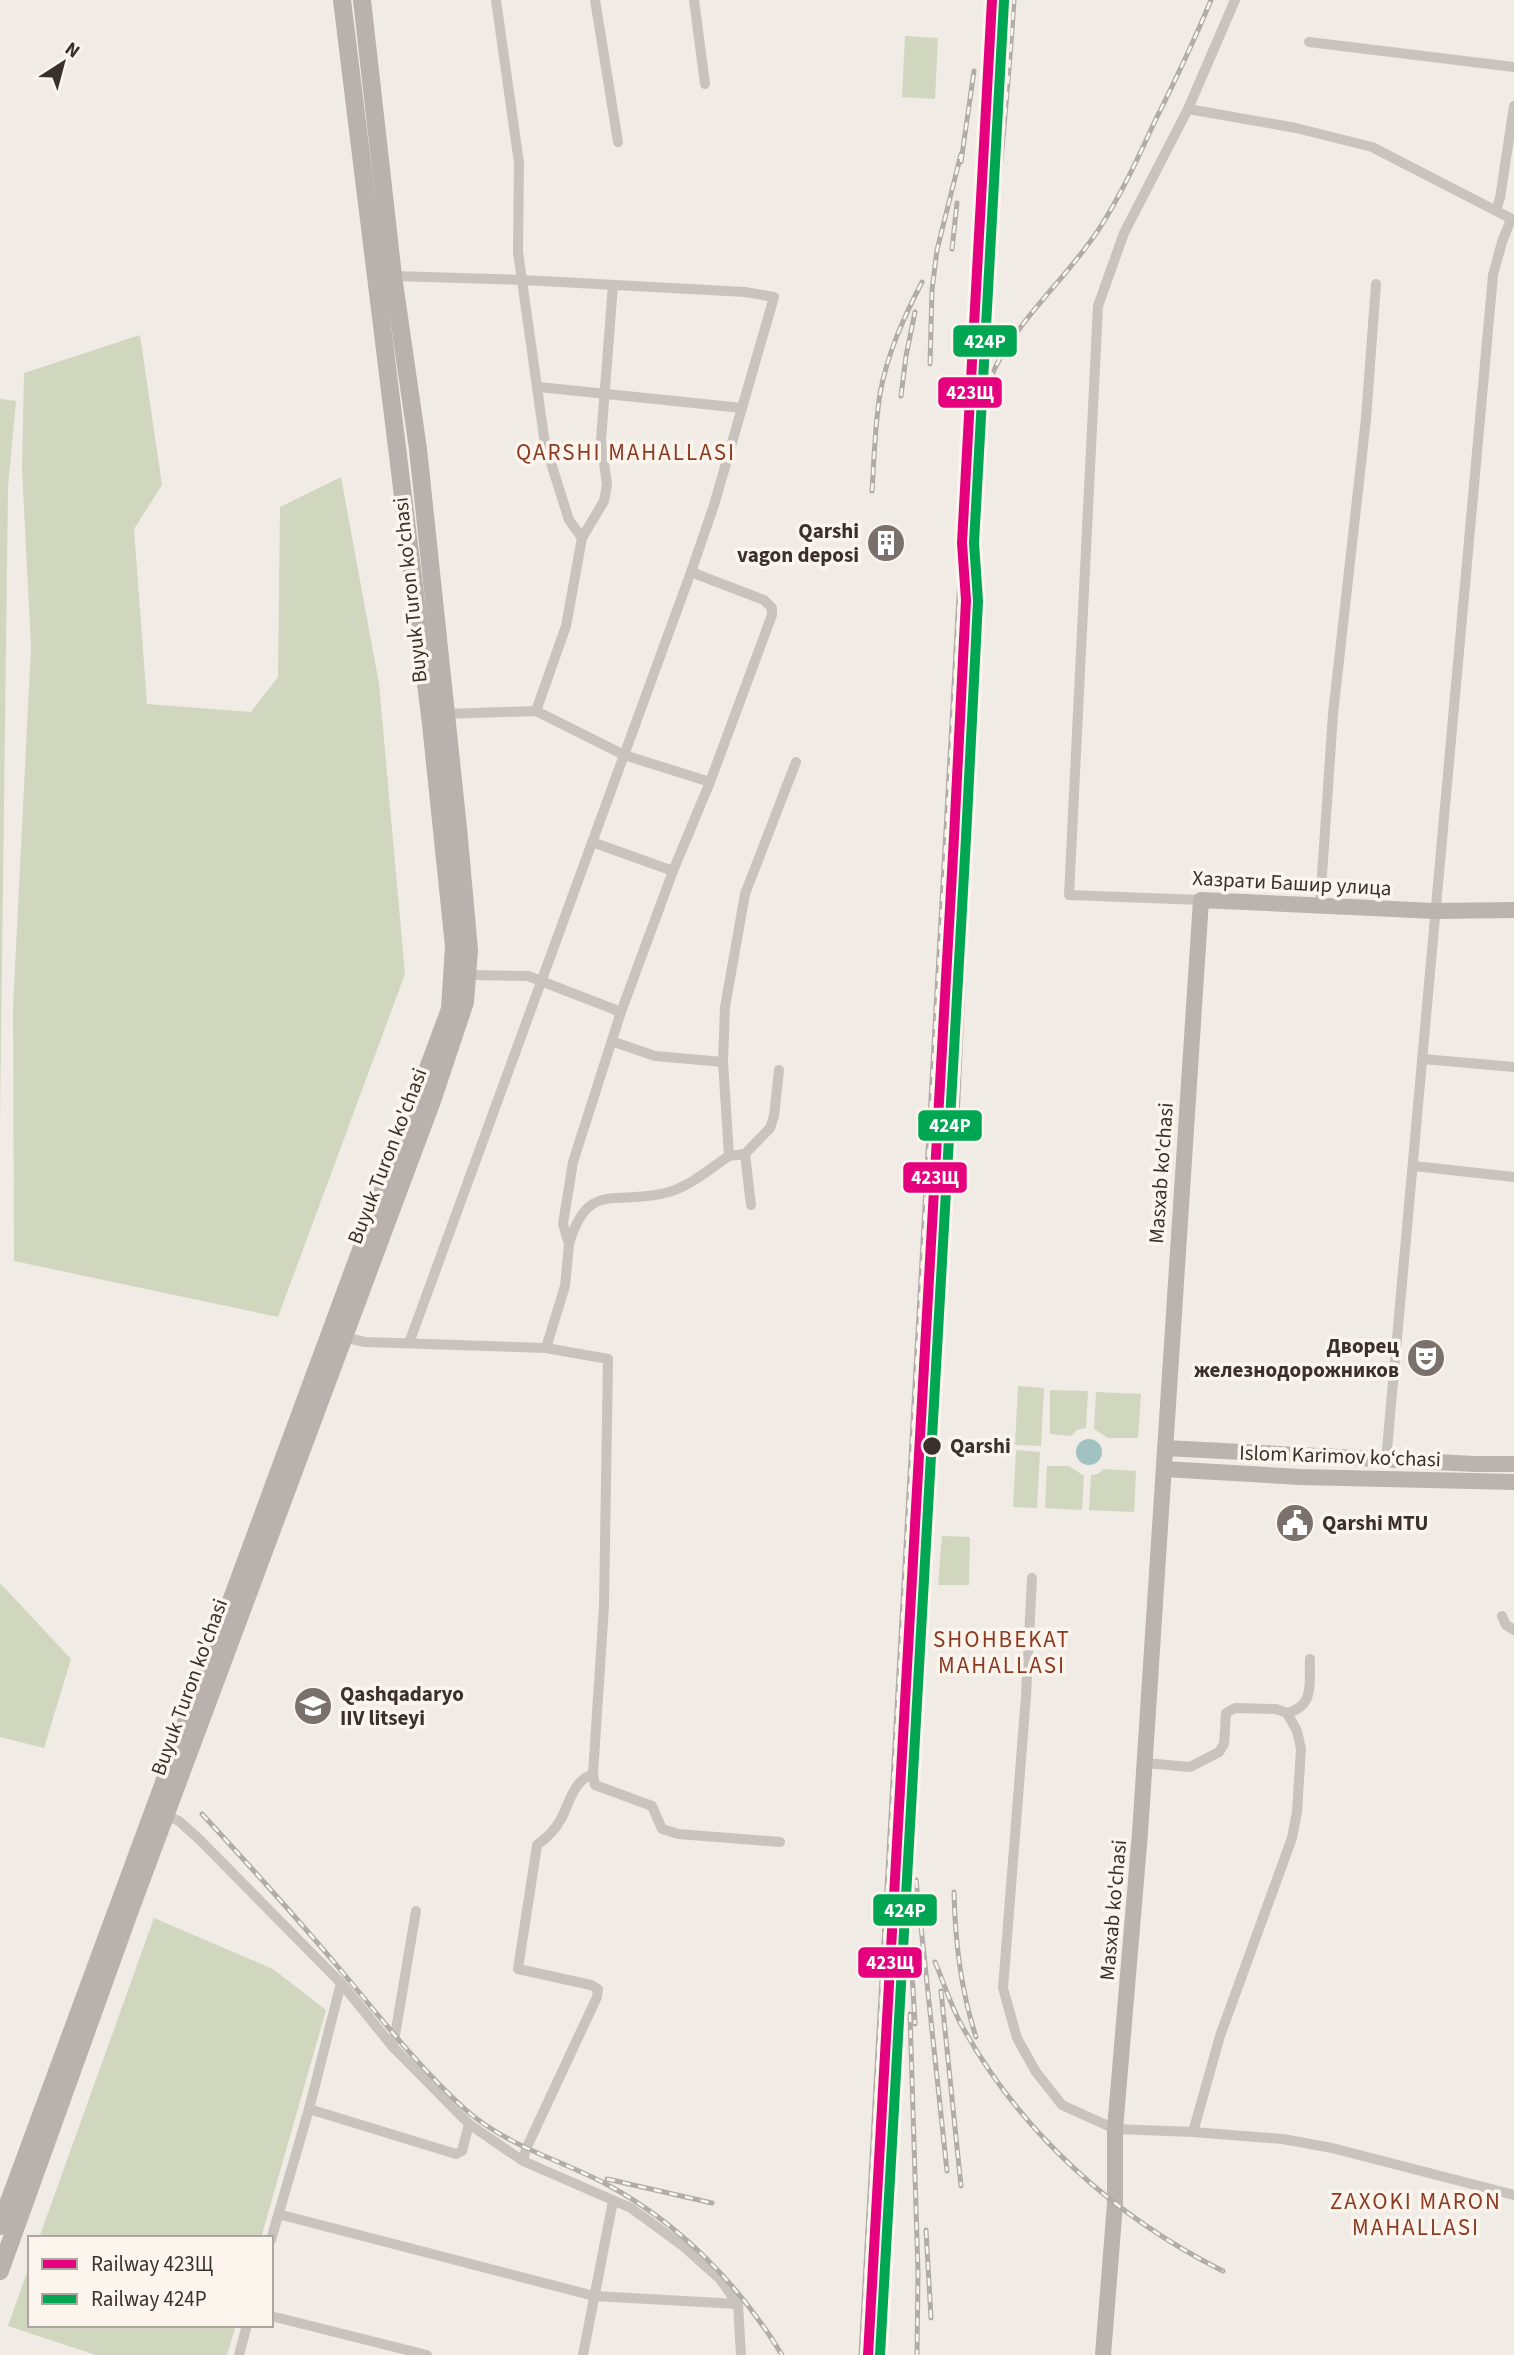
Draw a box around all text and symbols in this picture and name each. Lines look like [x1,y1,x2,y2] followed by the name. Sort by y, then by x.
[28,28,98,98] north arrow
[59,36,85,65] text: N
[952,324,1018,358] line badge: 424Р
[964,329,1006,356] text: 424Р
[937,376,1003,409] line badge: 423Щ
[946,380,994,407] text: 423Щ
[516,436,736,469] district label: QARSHI MAHALLASI
[385,496,435,684] street label: Buyuk Turon ko'chasi
[737,516,859,570] place label: Qarshi vagon deposi
[865,522,907,564] building icon: Qarshi vagon deposi
[1192,863,1392,903] street label: Хазрати Башир улица
[340,1064,434,1248] street label: Buyuk Turon ko'chasi
[1141,1102,1181,1244] street label: Masxab ko'chasi
[917,1109,983,1142] line badge: 424Р
[929,1113,971,1140] text: 424Р
[902,1161,968,1194] line badge: 423Щ
[911,1165,959,1192] text: 423Щ
[1194,1331,1399,1385] place label: Дворец железнодорожников
[1405,1337,1447,1379] theatre icon: Дворец железнодорожников
[950,1431,1011,1461] place label: Qarshi
[921,1435,943,1457] marker: Qarshi
[1239,1437,1441,1475] street label: Islom Karimov ko‘chasi
[1274,1502,1316,1544] public building icon: Qarshi MTU
[1322,1508,1429,1538] place label: Qarshi MTU
[143,1594,235,1780] street label: Buyuk Turon ko'chasi
[933,1623,1071,1682] district label: SHOHBEKAT MAHALLASI
[340,1679,464,1733] place label: Qashqadaryo IIV litseyi
[292,1685,334,1727] school or university icon: Qashqadaryo IIV litseyi
[1092,1838,1134,1982] street label: Masxab ko'chasi
[872,1893,938,1927] line badge: 424Р
[884,1898,926,1925] text: 424Р
[857,1946,923,1979] line badge: 423Щ
[866,1950,914,1977] text: 423Щ
[1330,2185,1502,2244] district label: ZAXOKI MARON MAHALLASI
[28,2236,273,2327] legend
[91,2249,213,2279] text: Railway 423Щ
[91,2284,207,2314] text: Railway 424Р

